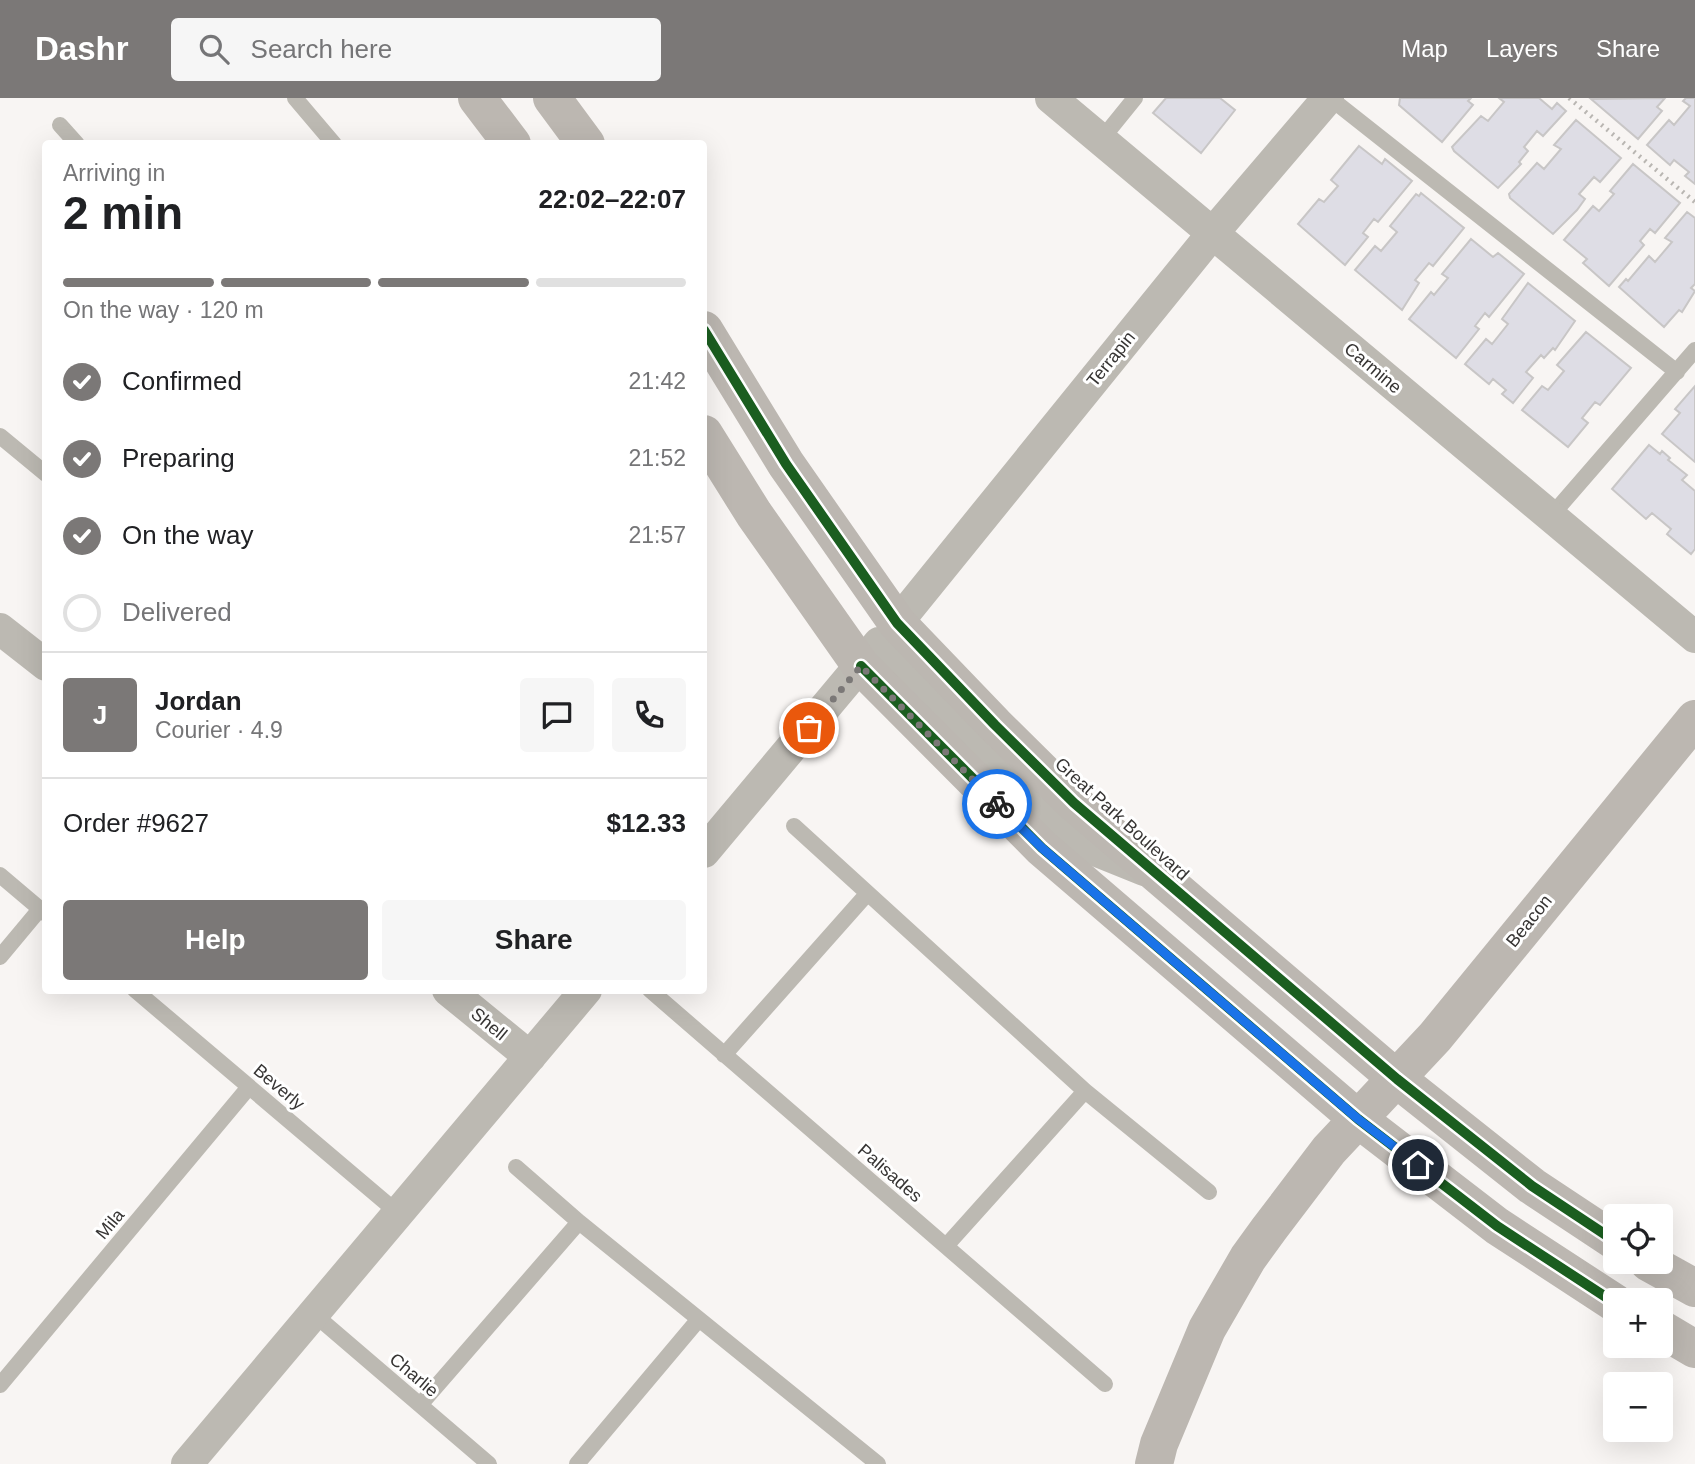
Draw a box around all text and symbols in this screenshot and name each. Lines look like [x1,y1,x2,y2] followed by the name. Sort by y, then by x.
[171,18,661,81] search box
[35,30,129,67] text: Dashr
[195,30,233,68] icon: search
[251,34,392,64] text: Search here
[1401,35,1448,62] text: Map
[1486,35,1558,62] text: Layers
[1596,35,1660,62] text: Share
[63,160,165,186] text: Arriving in
[539,184,686,214] text: 22:02–22:07
[63,187,183,239] text: 2 min
[63,297,264,323] text: On the way · 120 m
[1083,327,1139,391] street label: Terrapin
[1341,338,1405,398] street label: Carmine
[63,363,101,401] icon: check
[122,366,242,396] text: Confirmed
[628,368,686,394] text: 21:42
[63,440,101,478] icon: check
[122,443,235,473] text: Preparing
[628,445,686,471] text: 21:52
[63,517,101,555] icon: check
[122,520,254,550] text: On the way
[628,522,686,548] text: 21:57
[122,597,232,627] text: Delivered
[520,678,594,752] button: chat
[612,678,686,752] button: phone
[155,686,242,716] text: Jordan
[779,698,839,758] pin
[93,700,107,730] text: J
[790,709,828,747] icon: bag
[155,717,283,743] text: Courier · 4.9
[1051,754,1193,884] street label: Great Park Boulevard
[962,769,1032,839] courier
[978,785,1016,823] icon: bike
[63,808,209,838] text: Order #9627
[606,808,686,838] text: $12.33
[1502,891,1556,951] street label: Beacon
[63,900,368,980] button: Help
[382,900,686,980] button: Share
[467,1004,511,1044] street label: Shell
[250,1060,308,1114] street label: Beverly
[1388,1135,1448,1195] pin
[854,1140,926,1206] street label: Palisades
[1399,1146,1437,1184] icon: home
[92,1204,129,1243] street label: Mila
[1603,1204,1673,1442] map controls
[1603,1204,1673,1274] button: locate
[1603,1288,1673,1358] button: +
[386,1349,442,1401] street label: Charlie
[1603,1372,1673,1442] button: −

